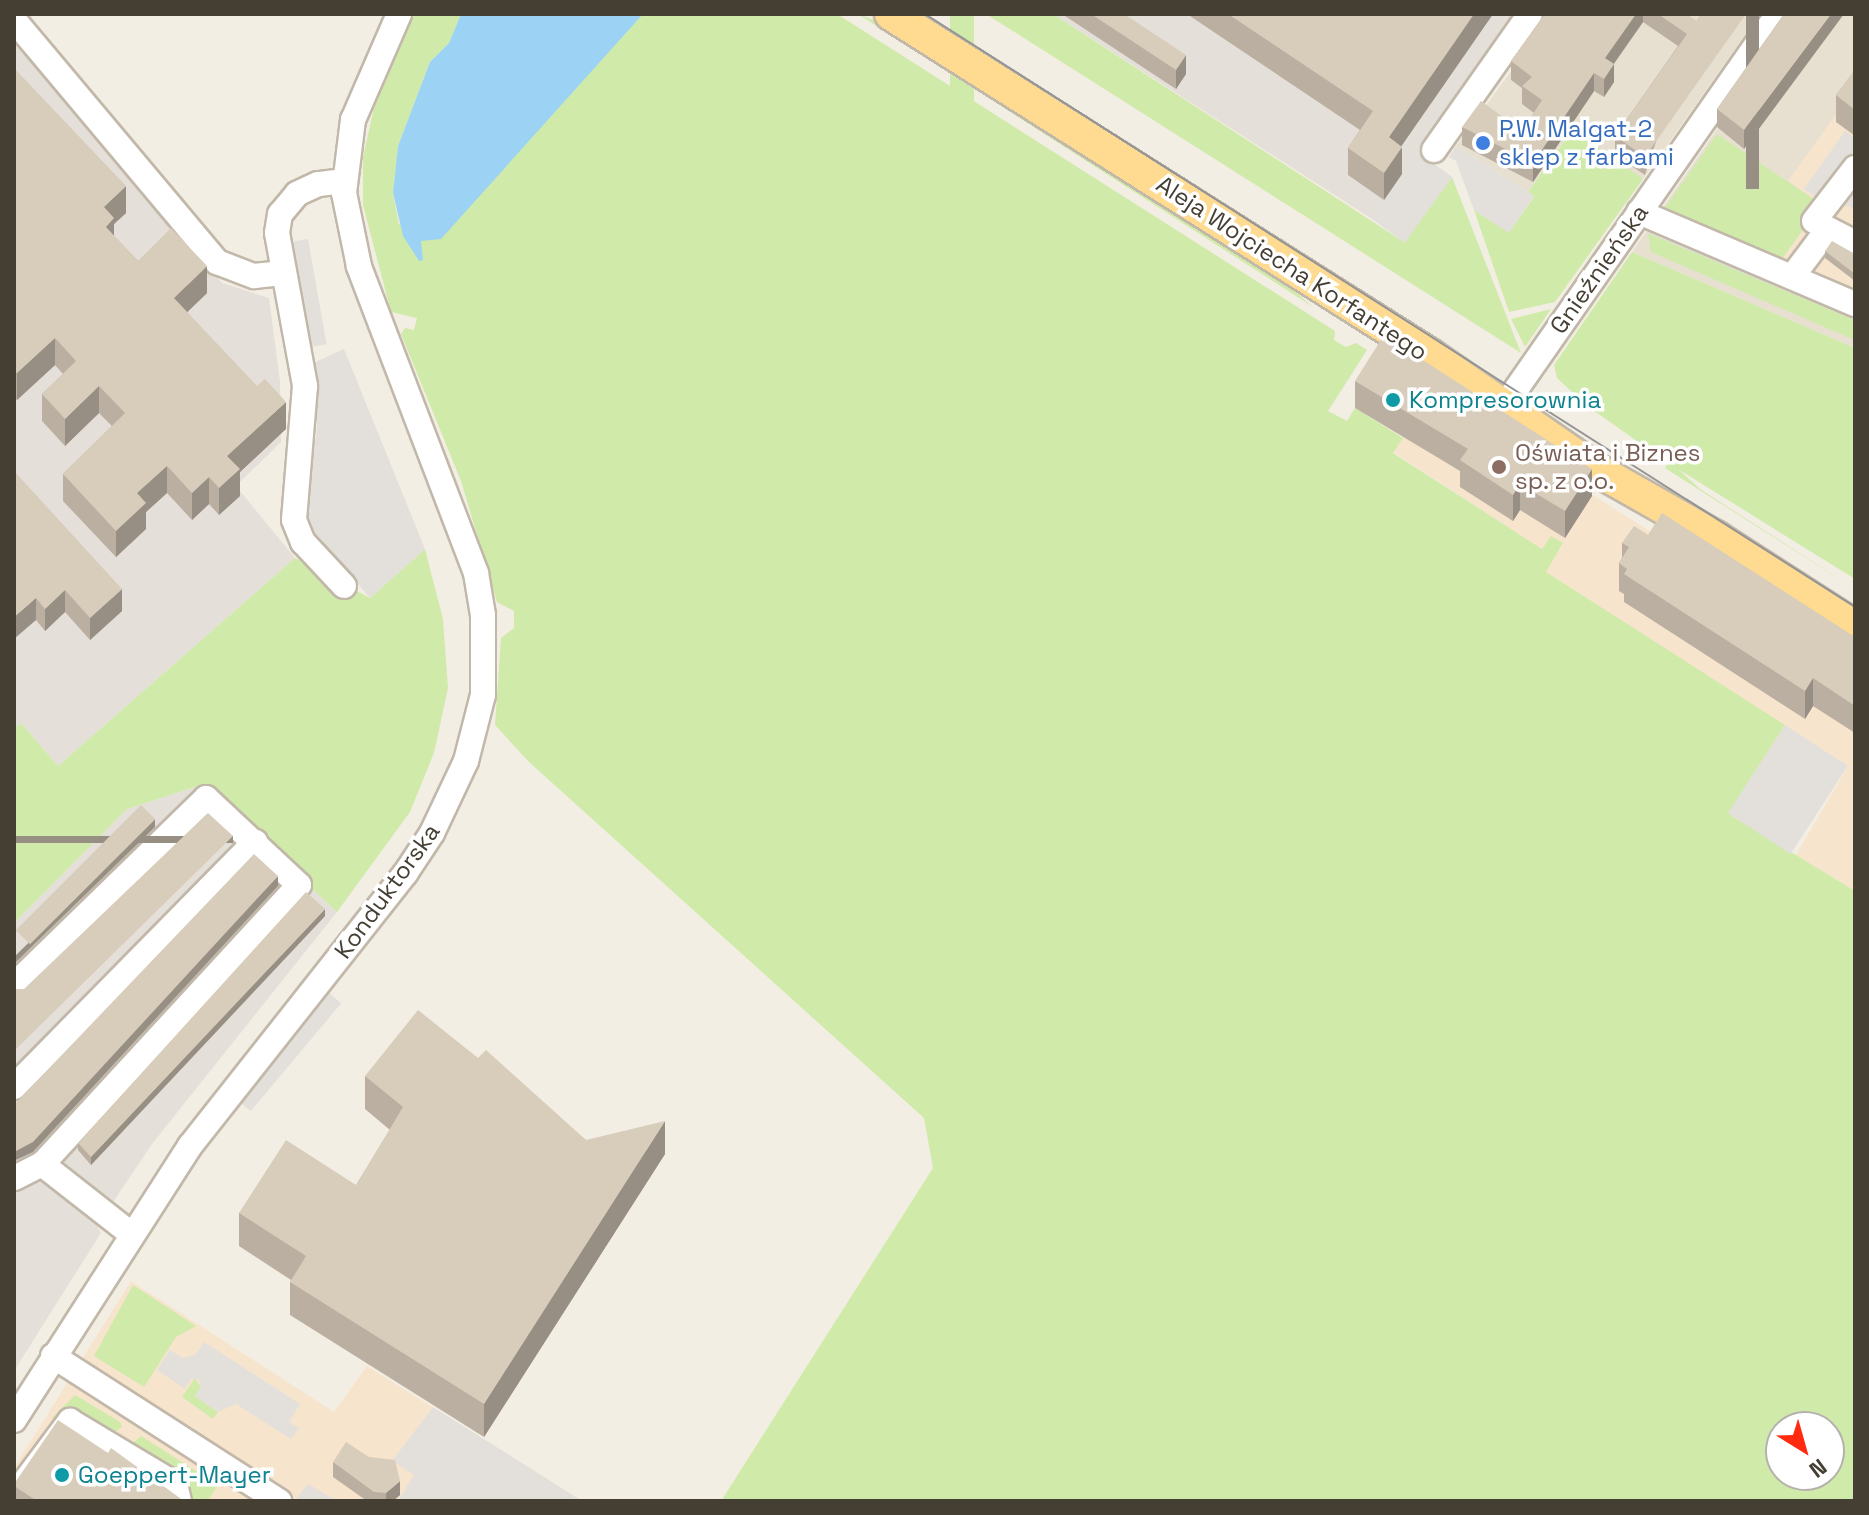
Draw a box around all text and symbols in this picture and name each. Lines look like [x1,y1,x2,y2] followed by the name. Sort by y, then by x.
[1499,115,1674,171] place label: P.W. Malgat-2 sklep z farbami
[1474,134,1492,152] marker: P.W. Malgat-2 sklep z farbami
[1151,169,1433,367] street label: Aleja Wojciecha Korfantego
[1544,199,1654,339] street label: Gnieźnieńska
[1409,386,1601,414] place label: Kompresorownia
[1384,391,1402,409] marker: Kompresorownia
[1515,439,1700,495] place label: Oświata i Biznes sp. z o.o.
[1490,458,1508,476] marker: Oświata i Biznes sp. z o.o.
[328,818,446,964] street label: Konduktorska
[1765,1411,1845,1491] north arrow
[1804,1453,1833,1484] text: N
[78,1461,271,1489] place label: Goeppert-Mayer
[53,1466,71,1484] marker: Goeppert-Mayer

